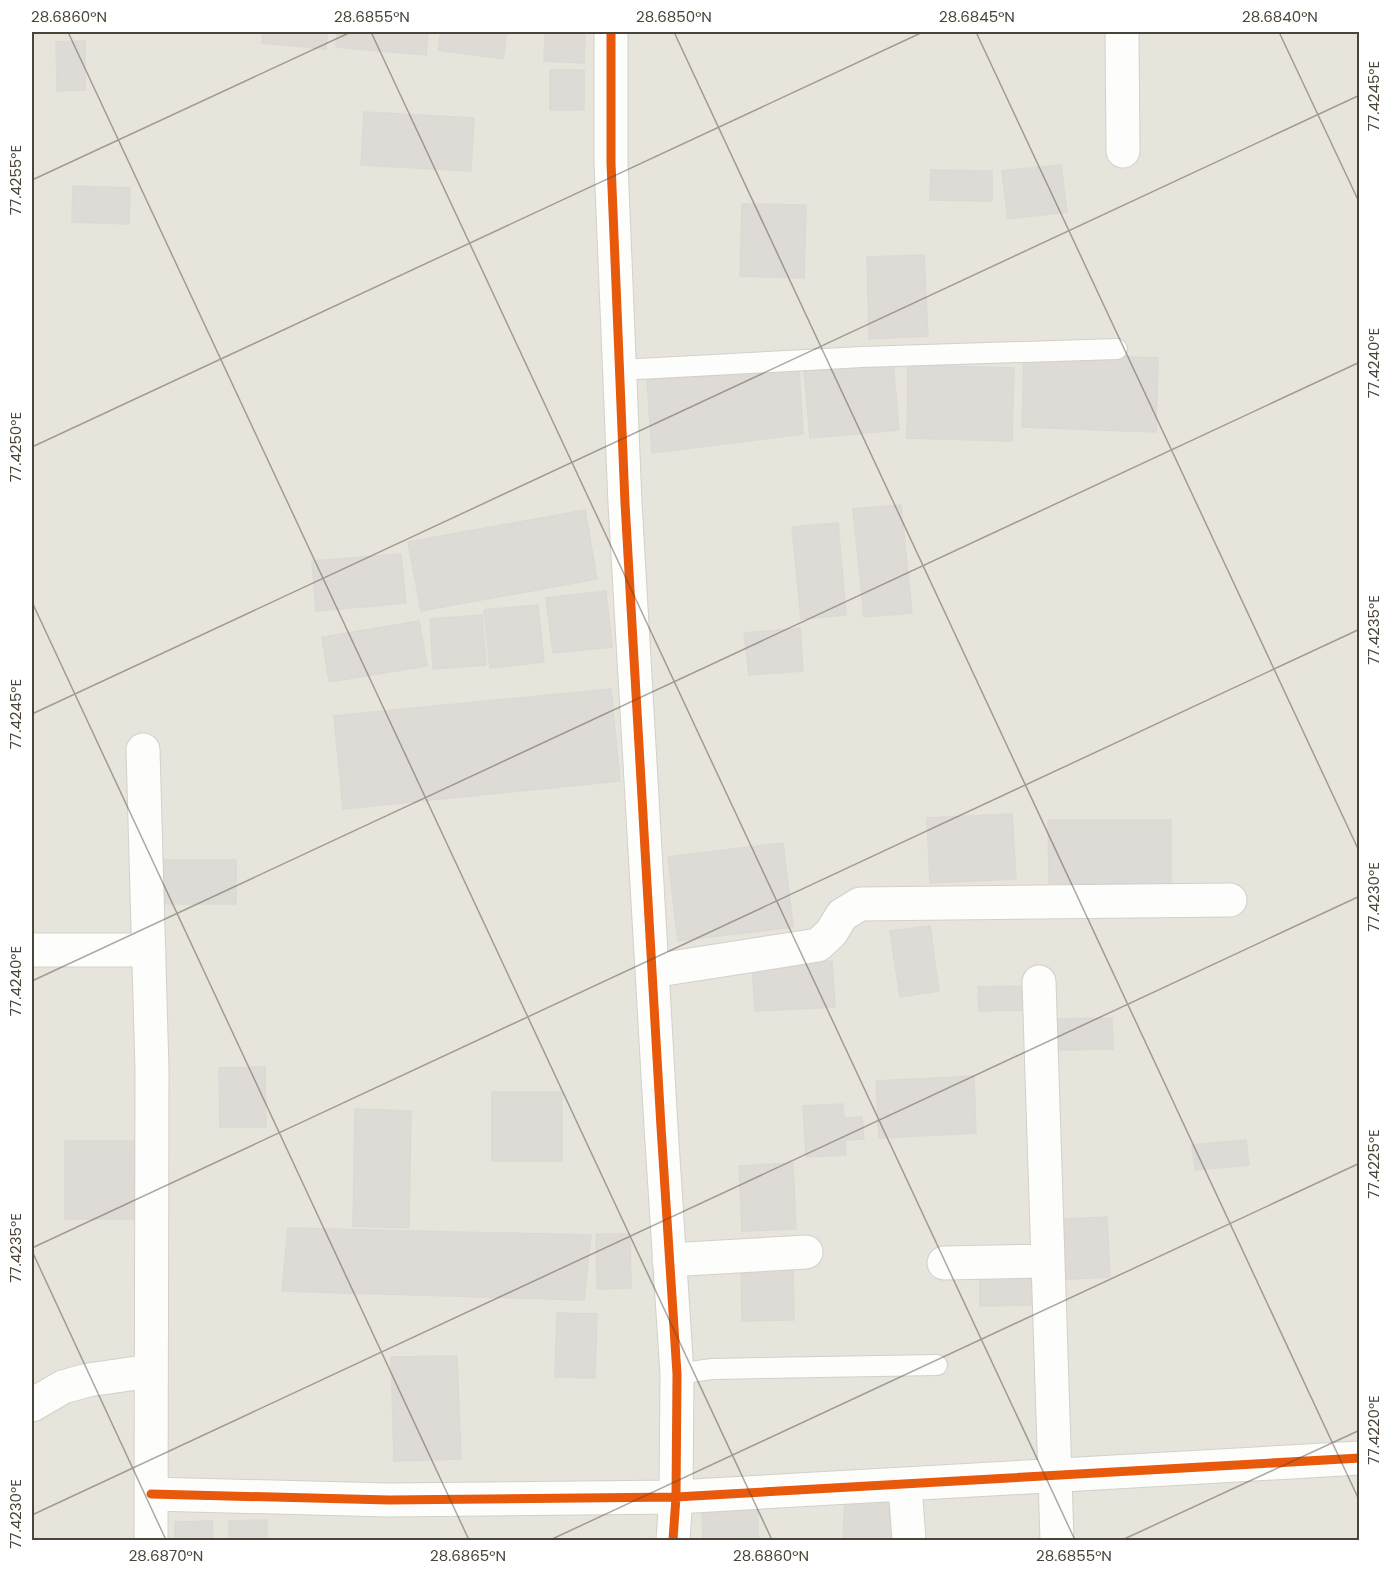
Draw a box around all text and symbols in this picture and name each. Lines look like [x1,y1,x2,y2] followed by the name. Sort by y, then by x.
[31,6,107,27] text: 28.6860°N
[334,6,410,27] text: 28.6855°N
[636,6,712,27] text: 28.6850°N
[939,6,1015,27] text: 28.6845°N
[1242,6,1318,27] text: 28.6840°N
[1363,61,1384,131] text: 77.4245°E
[5,145,26,215] text: 77.4255°E
[1363,328,1384,398] text: 77.4240°E
[5,412,26,482] text: 77.4250°E
[1363,595,1384,665] text: 77.4235°E
[5,679,26,749] text: 77.4245°E
[1363,862,1384,932] text: 77.4230°E
[5,946,26,1016] text: 77.4240°E
[1363,1129,1384,1199] text: 77.4225°E
[5,1213,26,1283] text: 77.4235°E
[1363,1395,1384,1465] text: 77.4220°E
[5,1479,26,1549] text: 77.4230°E
[129,1545,203,1566] text: 28.6870°N
[430,1545,506,1566] text: 28.6865°N
[733,1545,809,1566] text: 28.6860°N
[1036,1545,1112,1566] text: 28.6855°N

